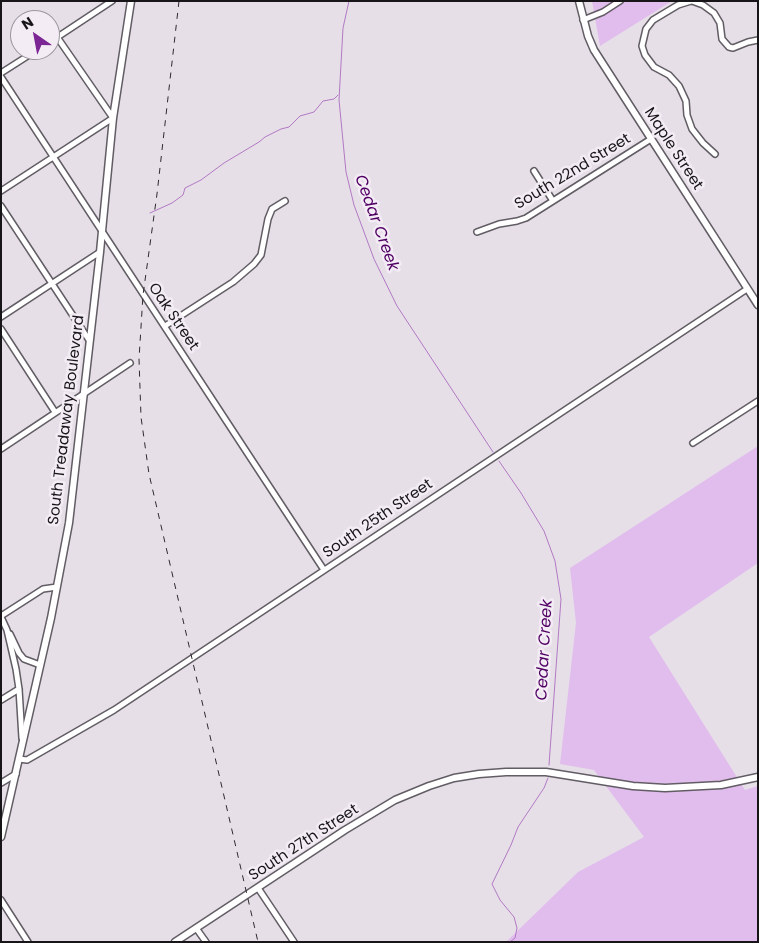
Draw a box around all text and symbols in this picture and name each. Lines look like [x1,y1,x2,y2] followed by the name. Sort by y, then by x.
[10,10,60,60] north arrow
[18,12,37,35] text: N
[640,105,706,193] street label: Maple Street
[512,130,634,214] street label: South 22nd Street
[350,172,402,274] water label: Cedar Creek
[144,280,202,354] street label: Oak Street
[45,314,89,526] street label: South Treadaway Boulevard
[320,476,436,562] street label: South 25th Street
[533,599,557,701] water label: Cedar Creek
[246,801,362,885] street label: South 27th Street

